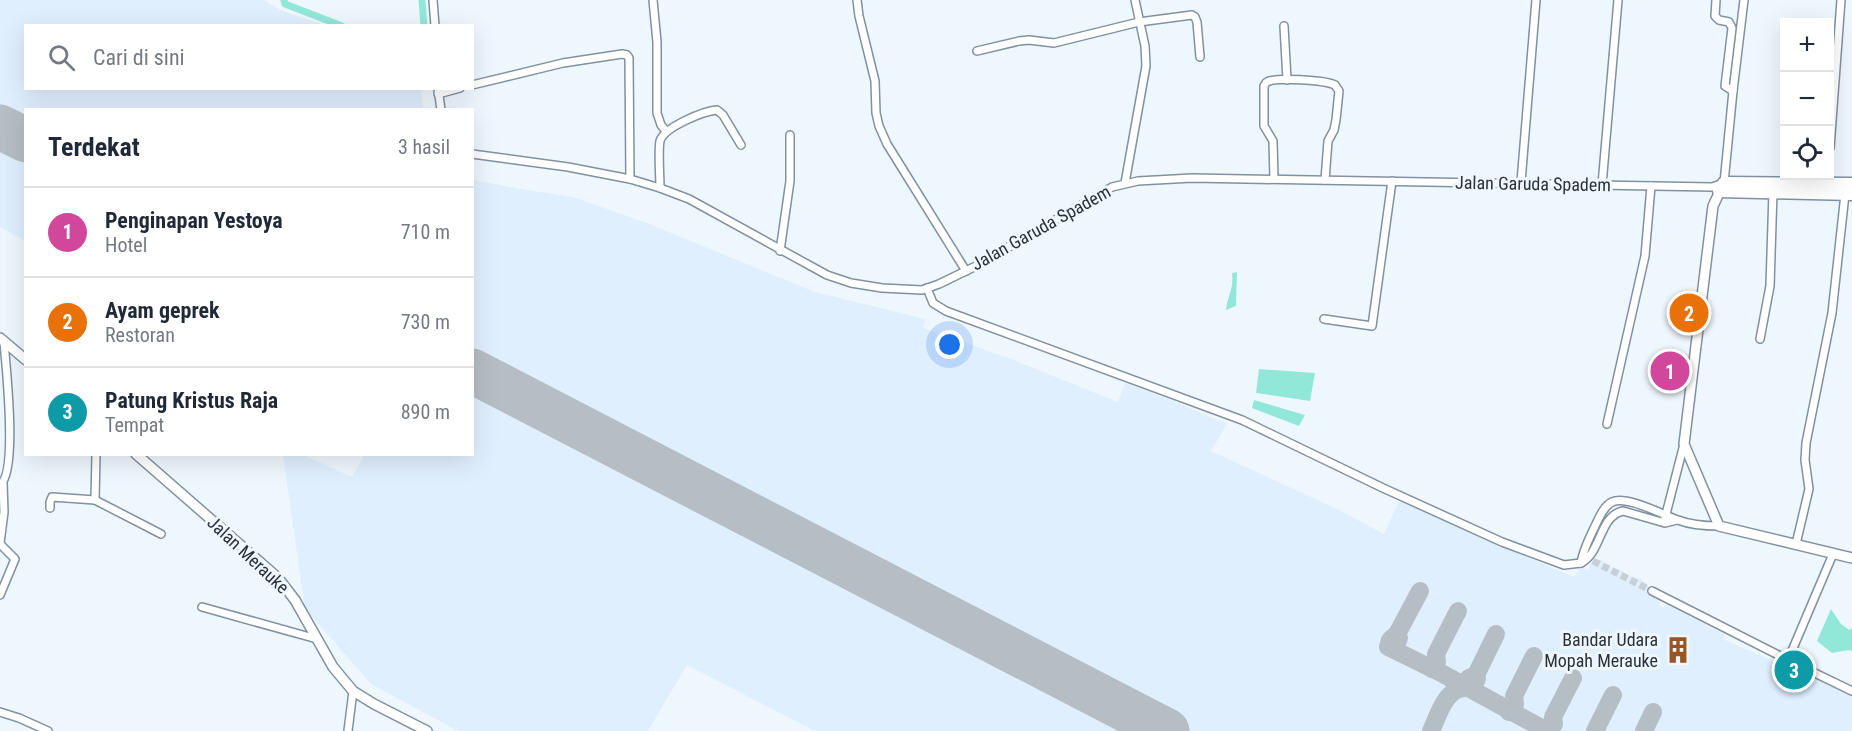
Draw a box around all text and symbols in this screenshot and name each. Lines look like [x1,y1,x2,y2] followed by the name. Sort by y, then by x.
[1780,18,1834,180] map controls
[1780,18,1834,72] button: +
[24,24,474,90] search box
[45,41,78,74] icon: search
[93,45,185,70] text: Cari di sini
[1780,72,1834,126] button: −
[1780,126,1834,180] button: locate
[48,132,140,162] text: Terdekat
[398,135,450,159] text: 3 hasil
[1455,172,1611,195] street label: Jalan Garuda Spadem
[968,181,1114,275] street label: Jalan Garuda Spadem
[105,208,283,233] text: Penginapan Yestoya
[62,220,73,244] text: 1
[401,220,450,244] text: 710 m
[105,233,147,257] text: Hotel
[1670,290,1708,336] pin: 2
[105,298,220,323] text: Ayam geprek
[62,310,73,334] text: 2
[401,310,450,334] text: 730 m
[105,323,175,347] text: Restoran
[935,330,964,359] your location
[1650,348,1690,394] pin: 1
[105,388,278,413] text: Patung Kristus Raja
[62,400,73,424] text: 3
[401,400,450,424] text: 890 m
[105,413,164,437] text: Tempat
[203,512,293,598] street label: Jalan Merauke
[1544,629,1658,671] place label: Bandar Udara Mopah Merauke
[1663,635,1693,665] building icon: Bandar Udara Mopah Merauke
[1774,648,1814,692] pin: 3

